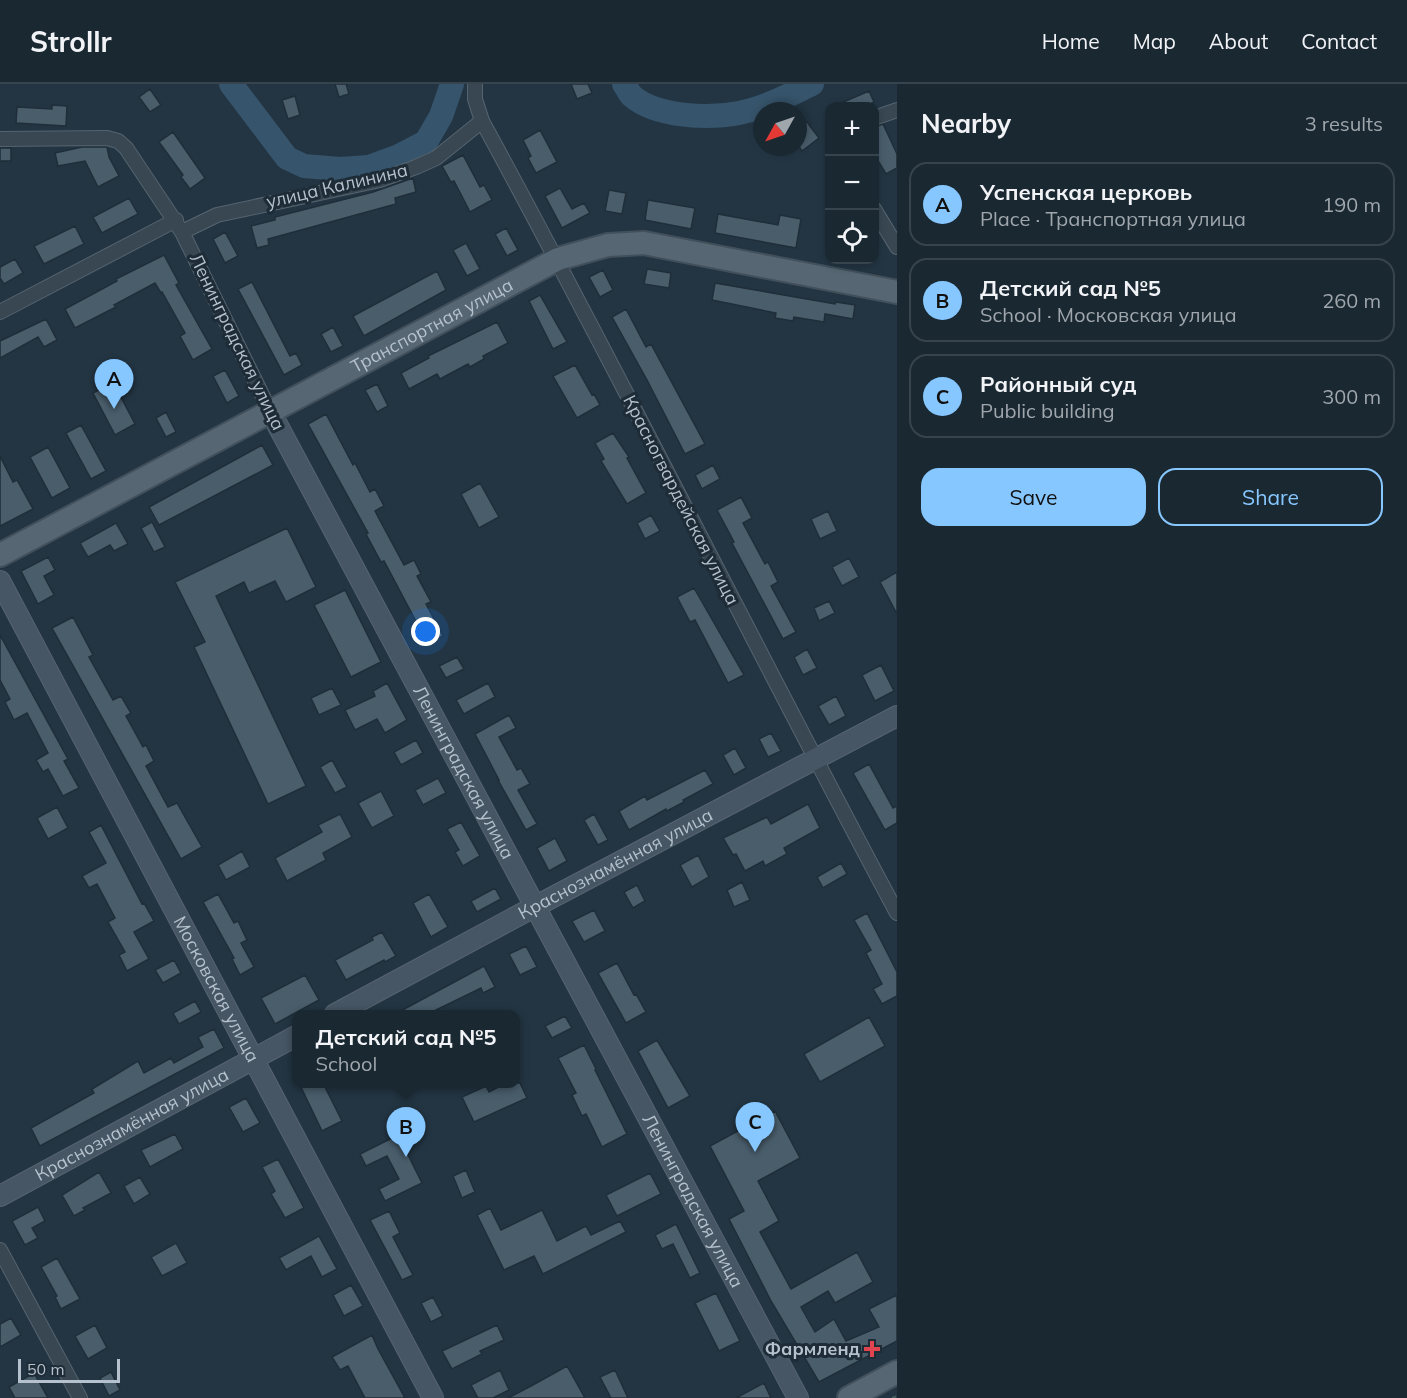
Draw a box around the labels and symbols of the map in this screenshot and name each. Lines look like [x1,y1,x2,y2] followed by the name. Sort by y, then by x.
[753,102,807,156] north arrow
[264,158,410,213] street label: улица Калинина
[185,250,290,434] street label: Ленинградская улица
[347,273,517,378] street label: Транспортная улица
[94,360,134,409] pin: A
[618,391,744,609] street label: Красногвардейская улица
[411,617,440,646] your location
[408,681,520,863] street label: Ленинградская улица
[514,803,717,924] street label: Краснознамённая улица
[169,912,265,1066] street label: Московская улица
[31,1063,233,1186] street label: Краснознамённая улица
[736,1102,774,1152] pin: C
[386,1108,426,1157] pin: B
[637,1110,749,1292] street label: Ленинградская улица
[765,1337,861,1360] place label: Фармленд
[865,1342,879,1356] marker: Фармленд
[18,1356,120,1384] scale bar

